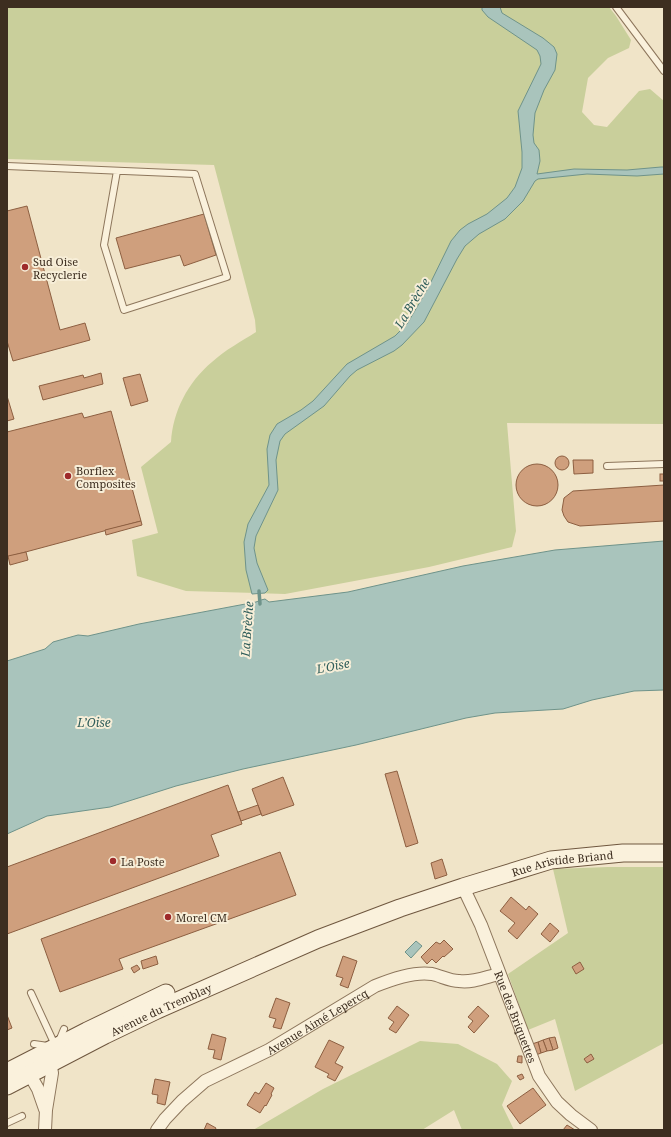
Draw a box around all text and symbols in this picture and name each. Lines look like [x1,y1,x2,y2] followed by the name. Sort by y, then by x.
[33,254,87,282] place label: Sud Oise Recyclerie
[20,262,30,272] marker: Sud Oise Recyclerie
[390,275,434,332] water label: La Brèche
[76,463,136,491] place label: Borflex Composites
[63,471,73,481] marker: Borflex Composites
[237,601,257,658] water label: La Brèche
[314,654,351,678] water label: L'Oise
[76,714,111,731] water label: L’Oise
[510,846,614,879] street label: Rue Aristide Briand
[121,854,165,869] place label: La Poste
[108,856,118,866] marker: La Poste
[176,910,227,925] place label: Morel CM
[163,912,173,922] marker: Morel CM
[492,968,541,1065] street label: Rue des Briquettes
[108,979,214,1039] street label: Avenue du Tremblay
[264,985,370,1057] street label: Avenue Aimé Lepercq

